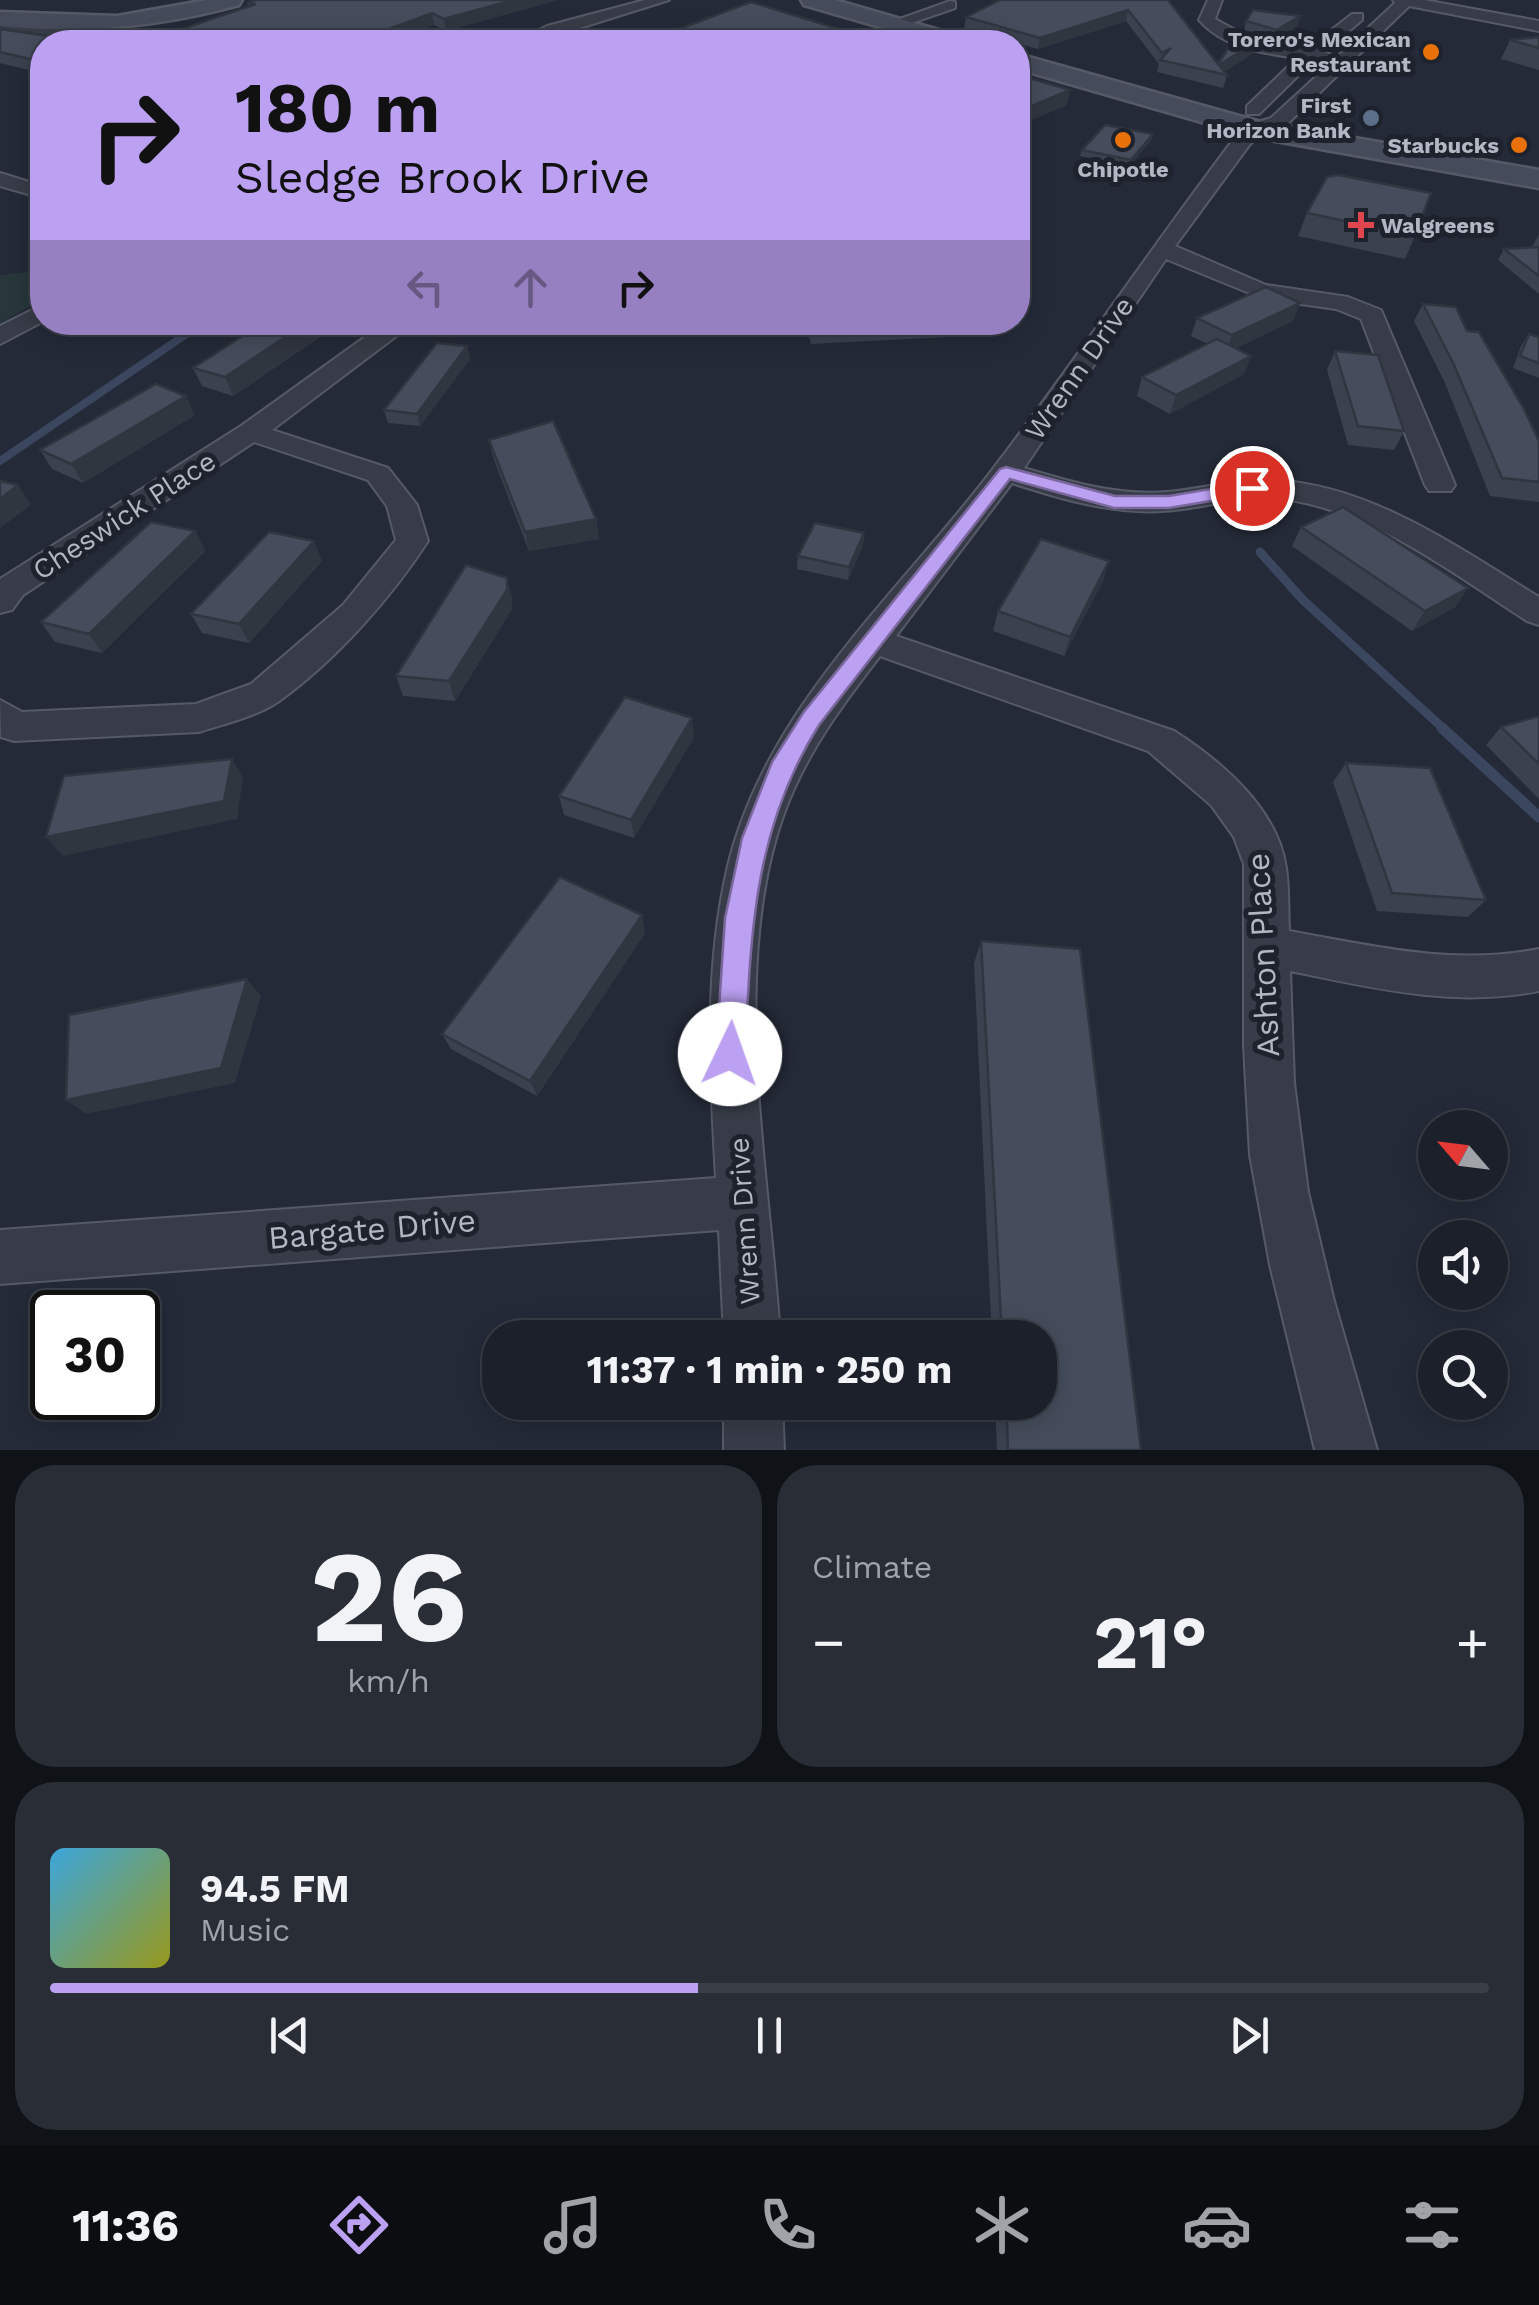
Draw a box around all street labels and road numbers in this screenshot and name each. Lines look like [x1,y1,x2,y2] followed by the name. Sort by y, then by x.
[1018,290,1141,446] street label: Wrenn Drive
[27,444,222,587] street label: Cheswick Place
[1239,852,1287,1058] street label: Ashton Place
[722,1136,767,1306] street label: Wrenn Drive
[267,1201,477,1257] street label: Bargate Drive

